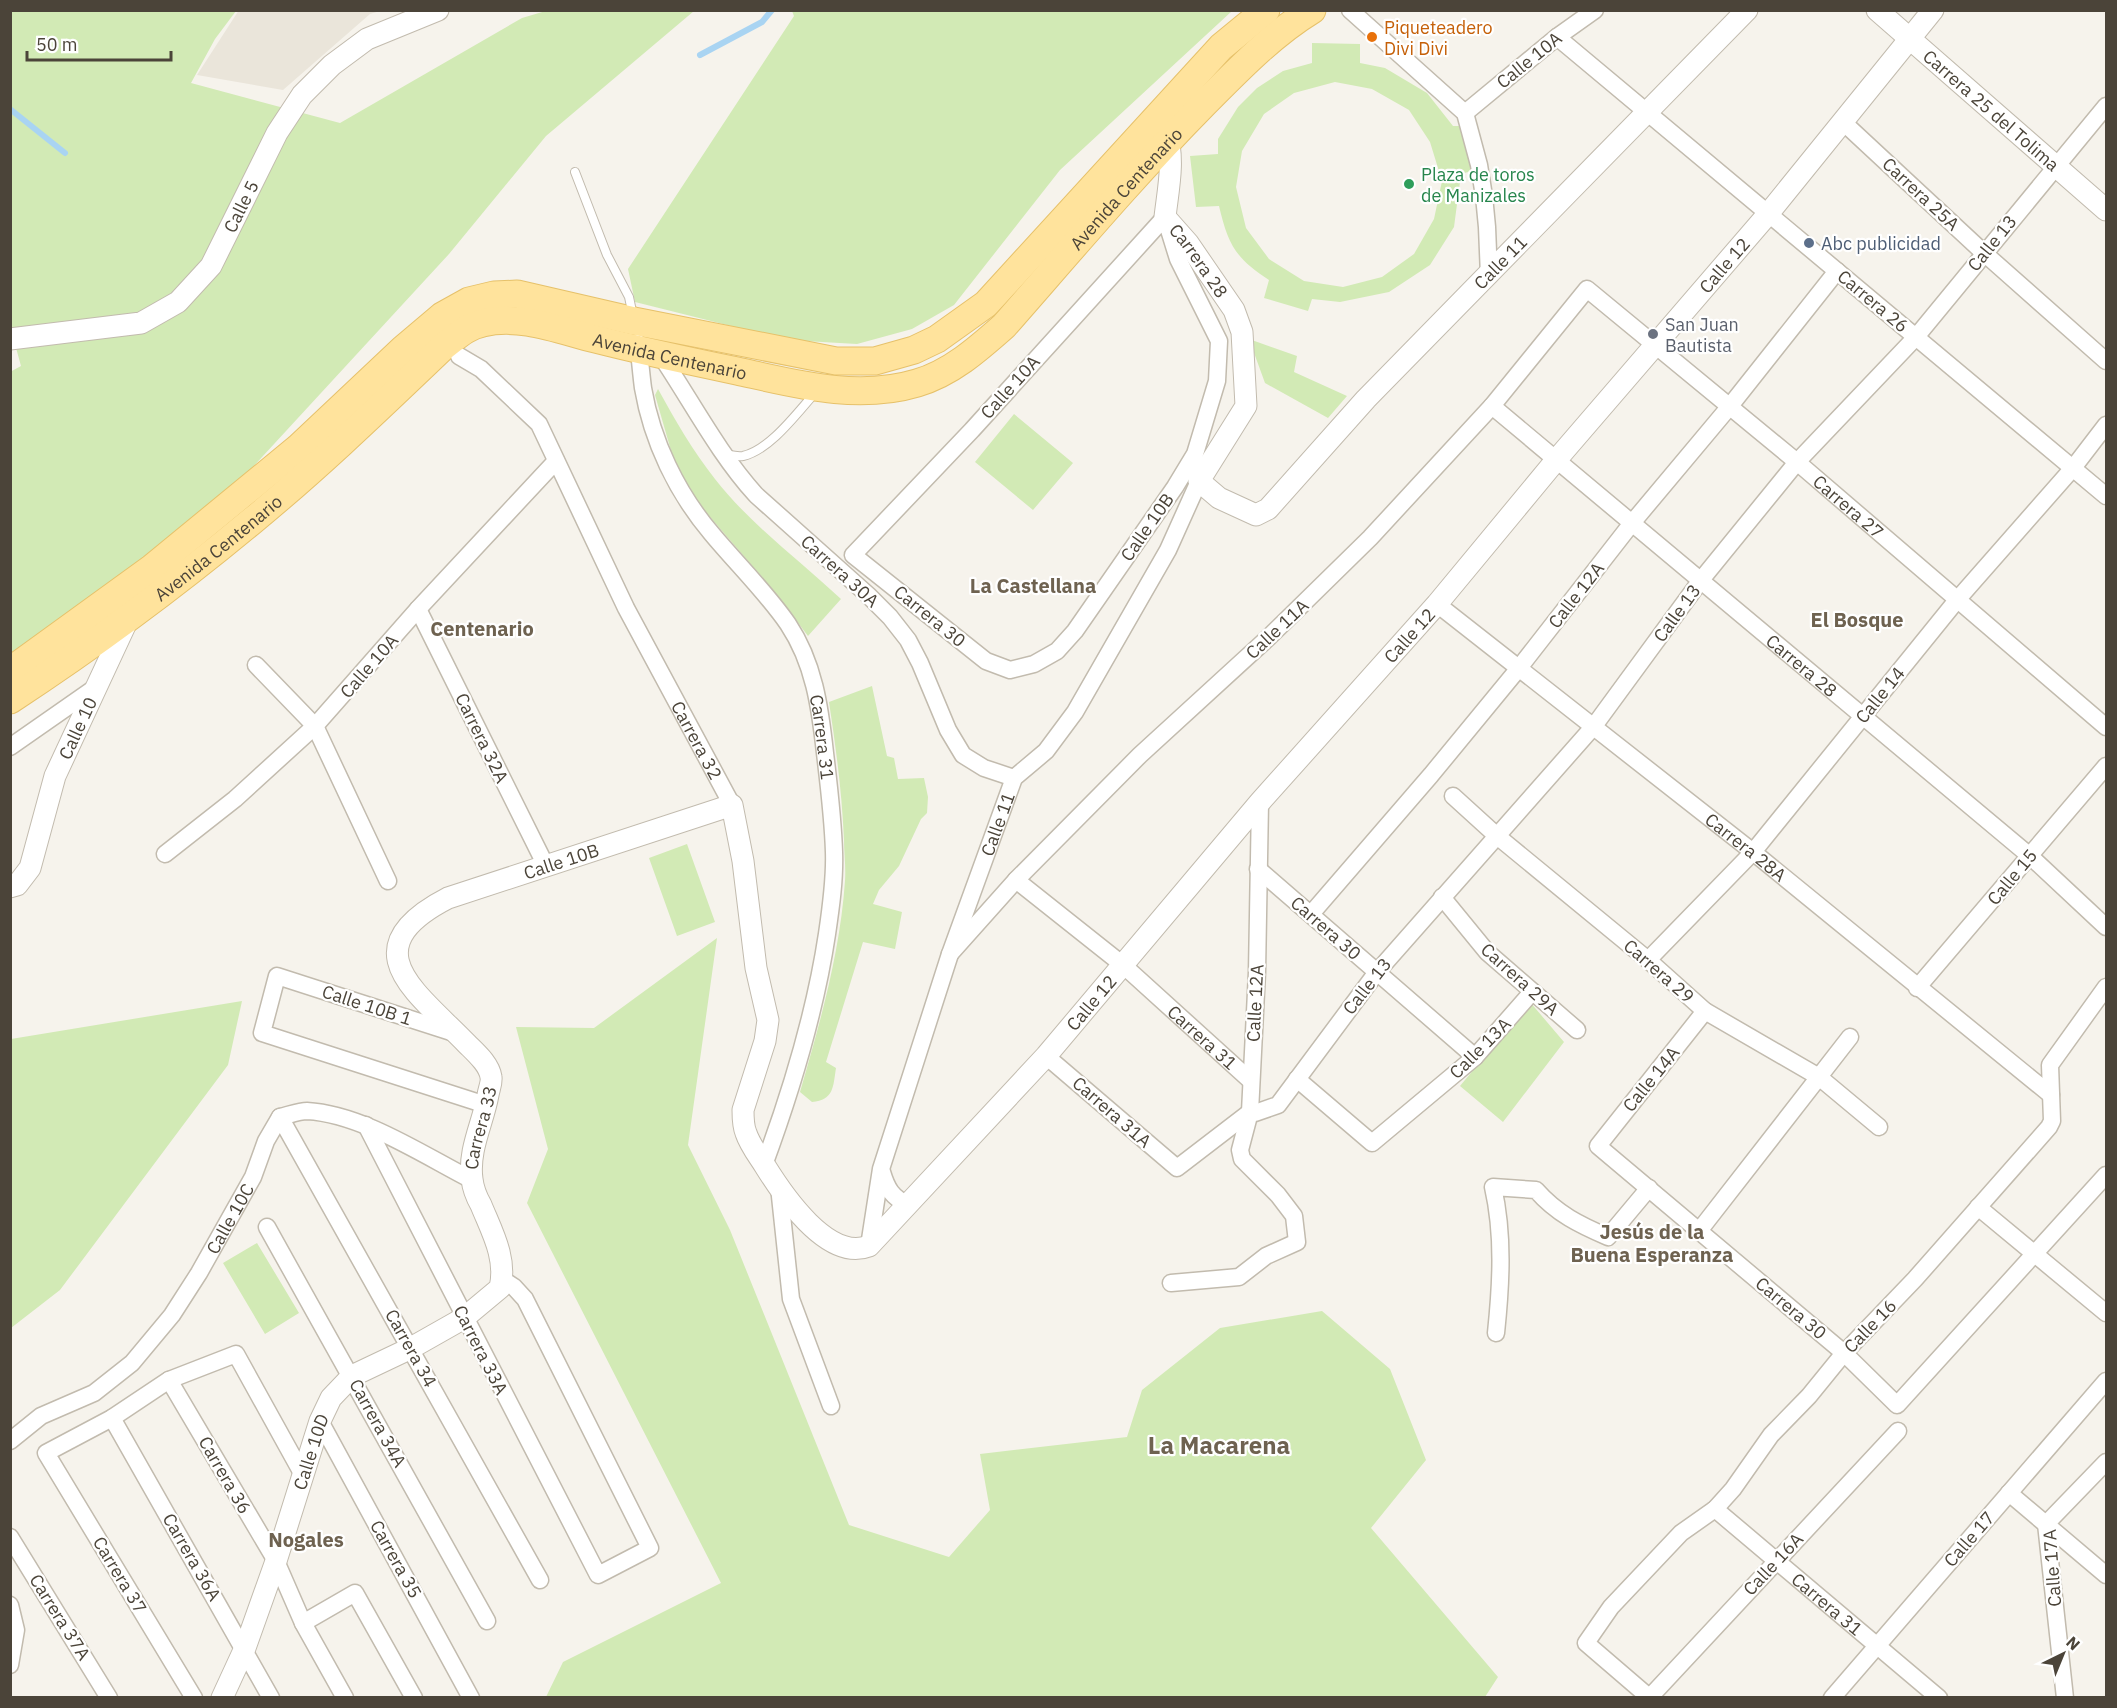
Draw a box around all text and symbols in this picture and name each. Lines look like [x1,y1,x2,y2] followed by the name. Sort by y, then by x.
[1384,16,1493,60] place label: Piqueteadero Divi Divi
[27,24,171,62] scale bar
[1492,26,1567,93] street label: Calle 10A
[1365,30,1379,44] marker: Piqueteadero Divi Divi
[36,33,78,56] text: 50 m
[1919,44,2065,176] street label: Carrera 25 del Tolima
[1064,122,1187,254] street label: Avenida Centenario
[1878,152,1965,236] street label: Carrera 25A
[1421,163,1535,207] place label: Plaza de toros de Manizales
[218,176,263,236] street label: Calle 5
[1402,177,1416,191] marker: Plaza de toros de Manizales
[1962,210,2022,276] street label: Calle 13
[1165,219,1233,302] street label: Carrera 28
[1469,230,1531,294] street label: Calle 11
[1694,232,1754,298] street label: Calle 12
[1821,232,1941,255] place label: Abc publicidad
[1802,236,1816,250] marker: Abc publicidad
[1833,265,1913,337] street label: Carrera 26
[1665,313,1739,357] place label: San Juan Bautista
[590,327,749,384] street label: Avenida Centenario
[1646,327,1660,341] marker: San Juan Bautista
[975,350,1045,424] street label: Calle 10A
[1809,470,1889,543] street label: Carrera 27
[1115,488,1179,566] street label: Calle 10B
[150,489,287,606] street label: Avenida Centenario
[796,530,884,612] street label: Carrera 30A
[1543,557,1609,633] street label: Calle 12A
[970,572,1096,599] district label: La Castellana
[1648,579,1706,647] street label: Calle 13
[889,580,971,652] street label: Carrera 30
[1241,594,1314,664] street label: Calle 11A
[1379,603,1440,667] street label: Calle 12
[1811,606,1903,633] district label: El Bosque
[430,615,534,642] district label: Centenario
[335,629,403,703] street label: Calle 10A
[1762,629,1842,702] street label: Carrera 28
[1850,662,1910,728] street label: Calle 14
[450,689,514,787] street label: Carrera 32A
[805,692,840,781] street label: Carrera 31
[53,693,102,763] street label: Calle 10
[667,697,728,783] street label: Carrera 32
[975,789,1019,859] street label: Calle 11
[1701,808,1792,886] street label: Carrera 28A
[521,838,602,884] street label: Calle 10B
[1982,844,2042,910] street label: Calle 15
[1286,891,1366,965] street label: Carrera 30
[1619,934,1699,1008] street label: Carrera 29
[1476,938,1564,1020] street label: Carrera 29A
[1338,953,1396,1019] street label: Calle 13
[1241,963,1269,1042] street label: Calle 12A
[1061,970,1121,1035] street label: Calle 12
[319,980,415,1030] street label: Calle 10B 1
[1163,1000,1242,1074] street label: Carrera 31
[1444,1012,1516,1084] street label: Calle 13A
[1618,1041,1685,1116] street label: Calle 14A
[1068,1071,1157,1153] street label: Carrera 31A
[460,1083,501,1170] street label: Carrera 33
[201,1179,259,1258] street label: Calle 10C
[1571,1218,1733,1268] district label: Jesús de la Buena Esperanza
[1751,1272,1831,1344] street label: Carrera 30
[1839,1294,1901,1358] street label: Calle 16
[449,1301,514,1399] street label: Carrera 33A
[380,1305,442,1391] street label: Carrera 34
[344,1375,412,1472] street label: Carrera 34A
[288,1410,333,1492] street label: Calle 10D
[1148,1429,1290,1461] district label: La Macarena
[194,1432,256,1518] street label: Carrera 36
[1939,1506,1999,1572] street label: Calle 17
[158,1509,227,1605] street label: Carrera 36A
[365,1516,427,1602] street label: Carrera 35
[268,1526,344,1553] district label: Nogales
[1738,1527,1808,1600] street label: Calle 16A
[2038,1528,2066,1608] street label: Calle 17A
[88,1532,152,1618] street label: Carrera 37
[1787,1567,1868,1640] street label: Carrera 31
[24,1570,96,1665] street label: Carrera 37A
[2033,1624,2093,1684] north arrow
[2062,1632,2084,1654] text: N

